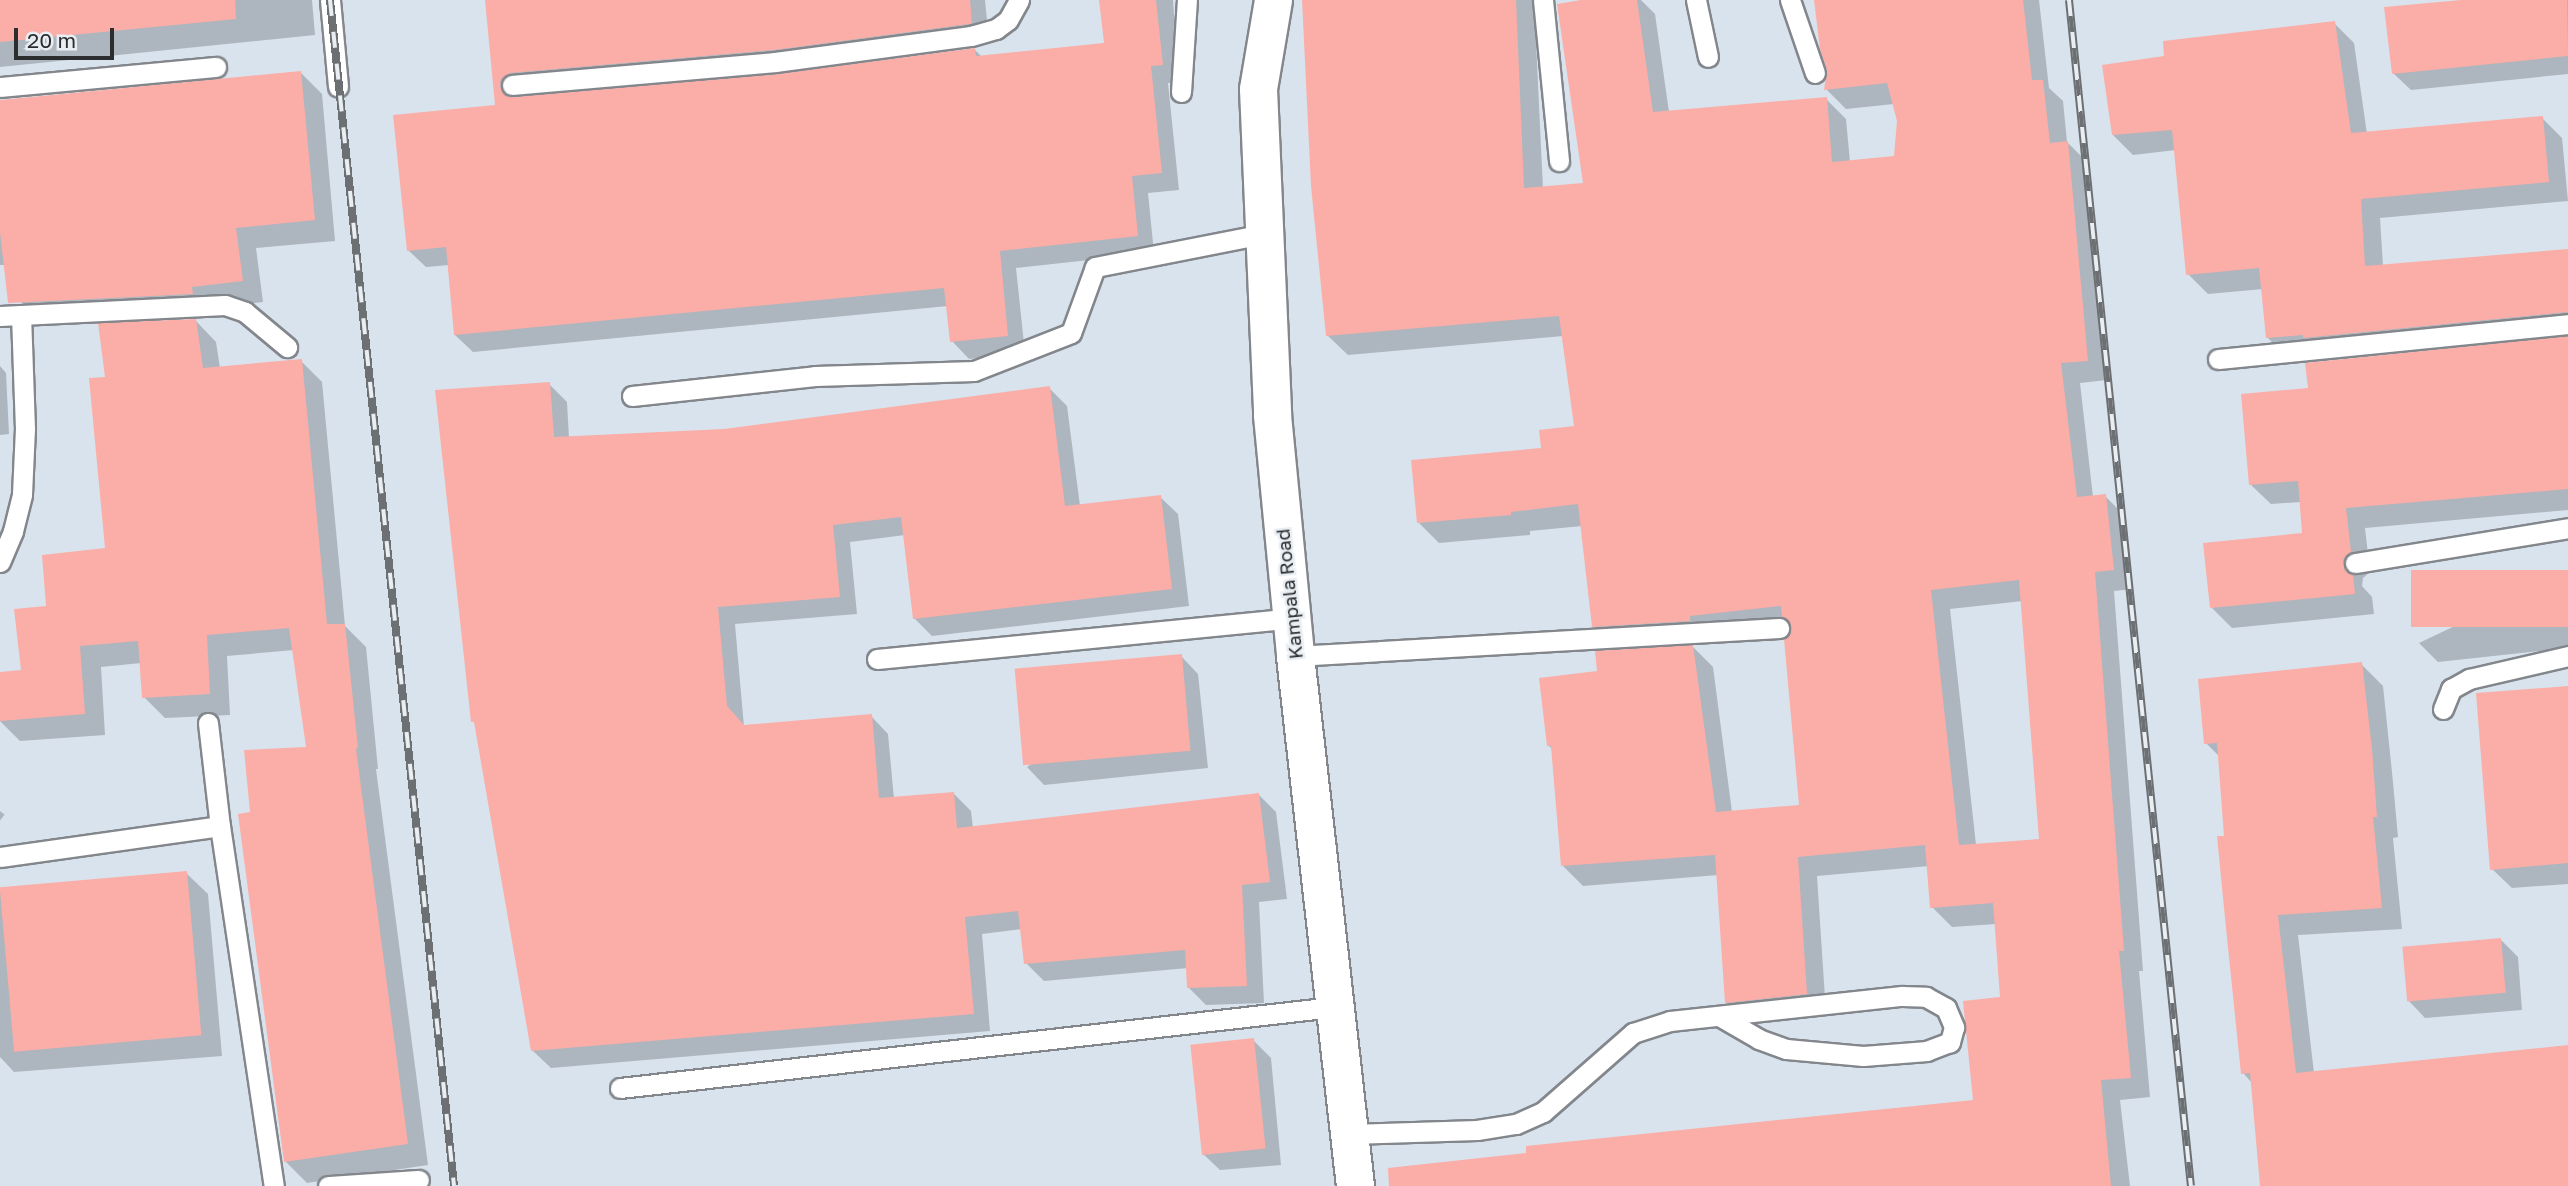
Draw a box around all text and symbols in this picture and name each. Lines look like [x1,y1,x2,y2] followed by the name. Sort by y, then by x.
[18,14,117,58] scale bar
[27,27,76,53] text: 20 m
[1271,528,1307,660] street label: Kampala Road

